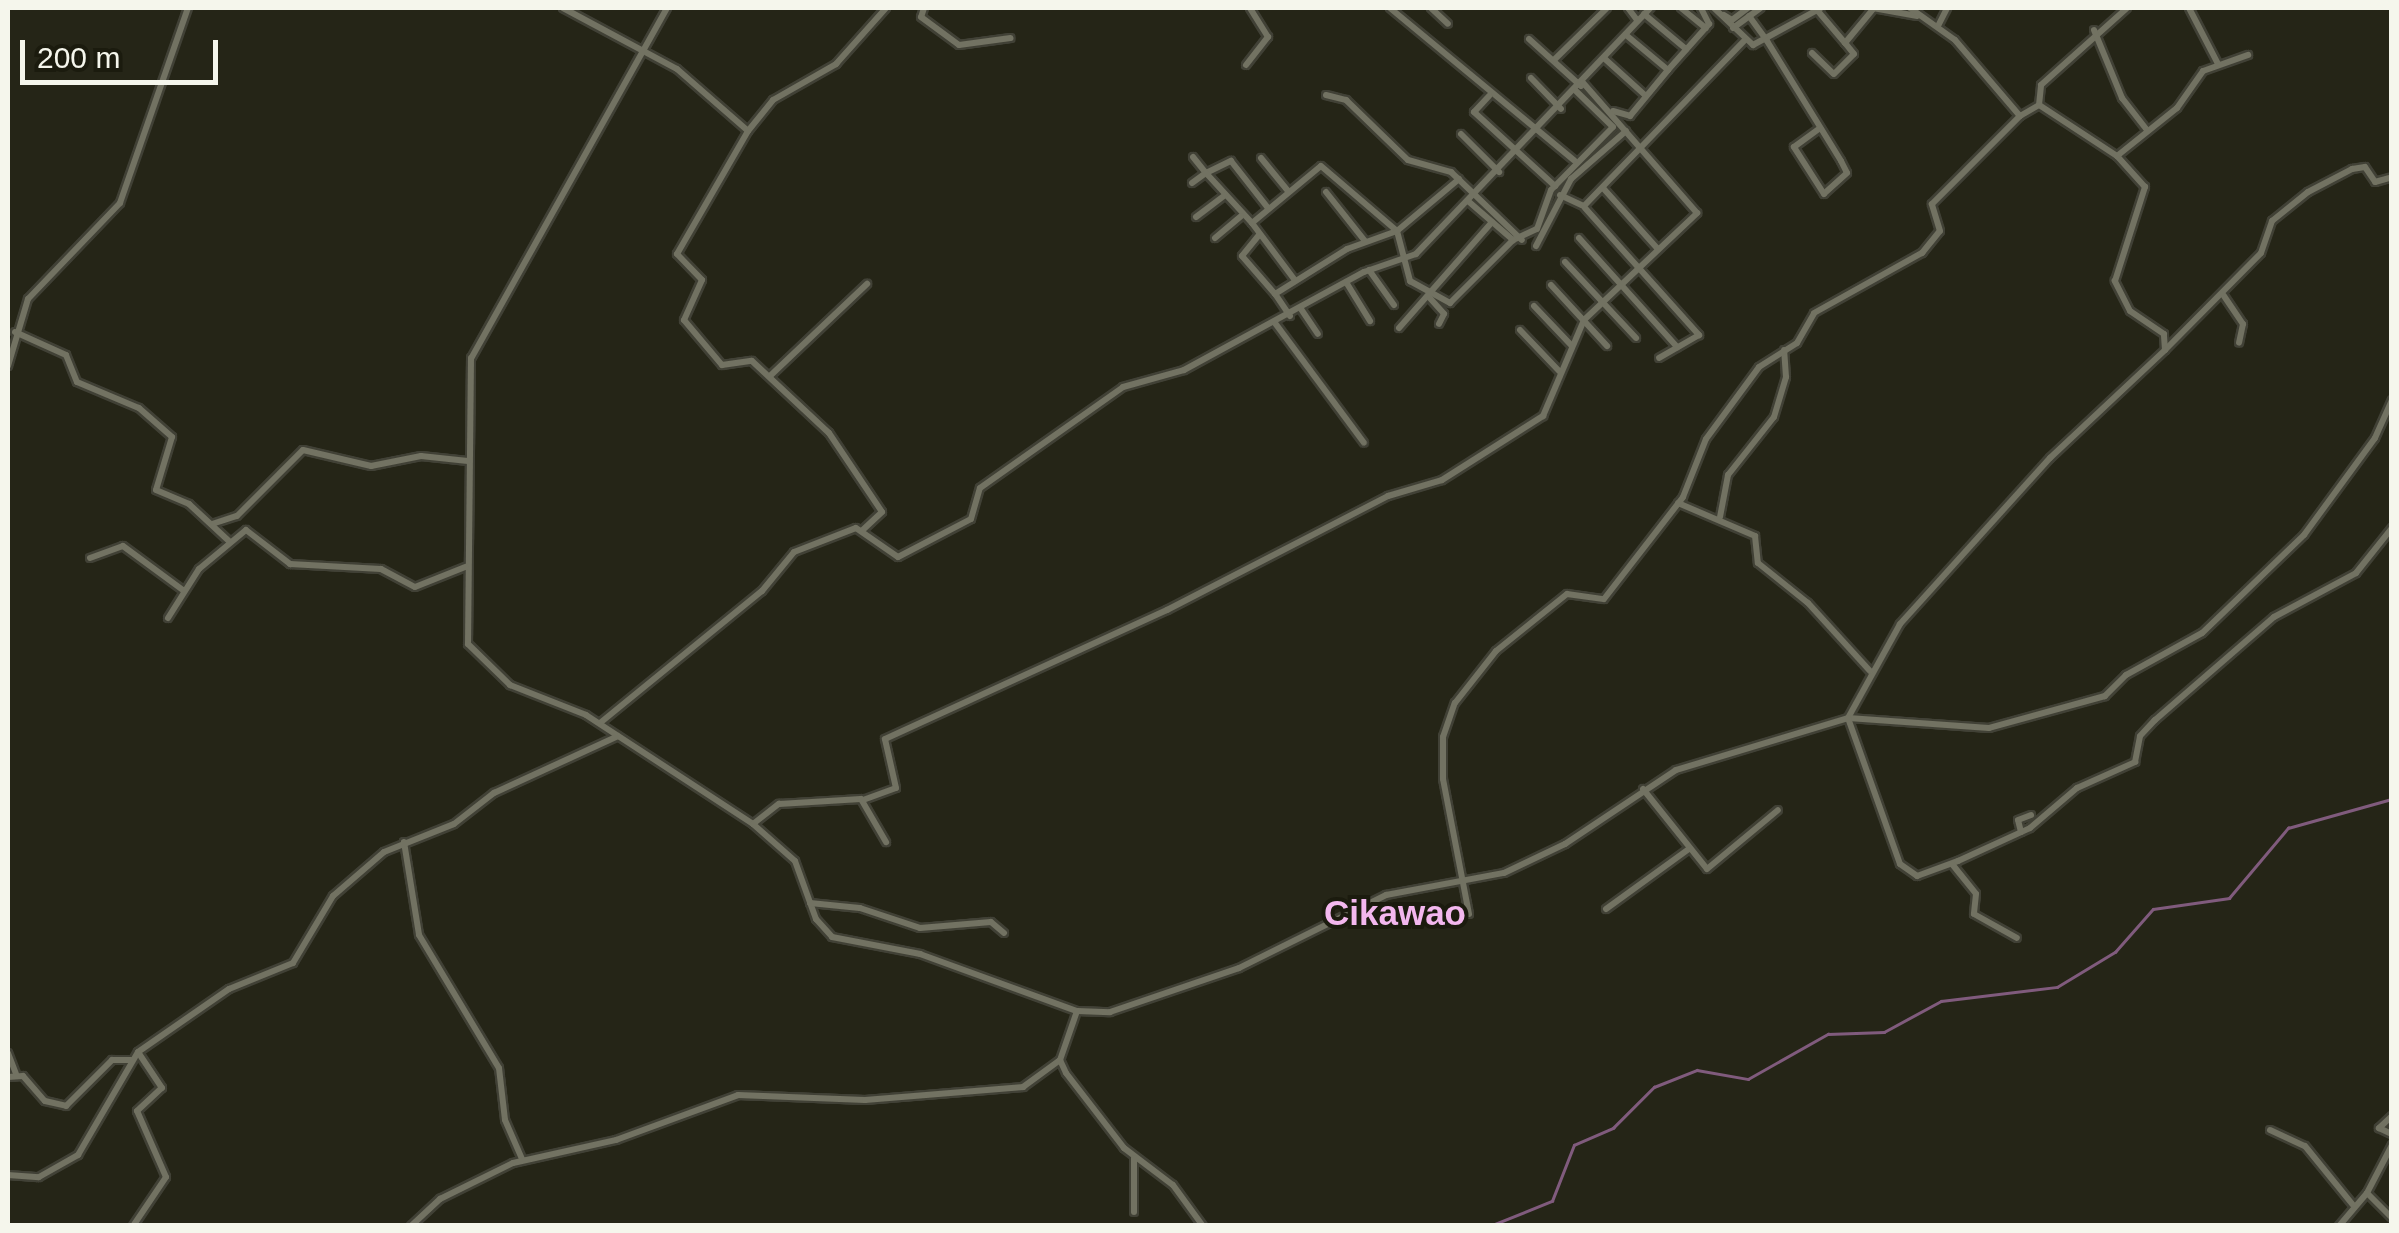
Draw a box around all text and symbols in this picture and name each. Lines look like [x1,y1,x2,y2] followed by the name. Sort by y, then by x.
[25,20,222,82] scale bar
[37,41,120,74] text: 200 m
[1324,892,1466,934] district label: Cikawao

